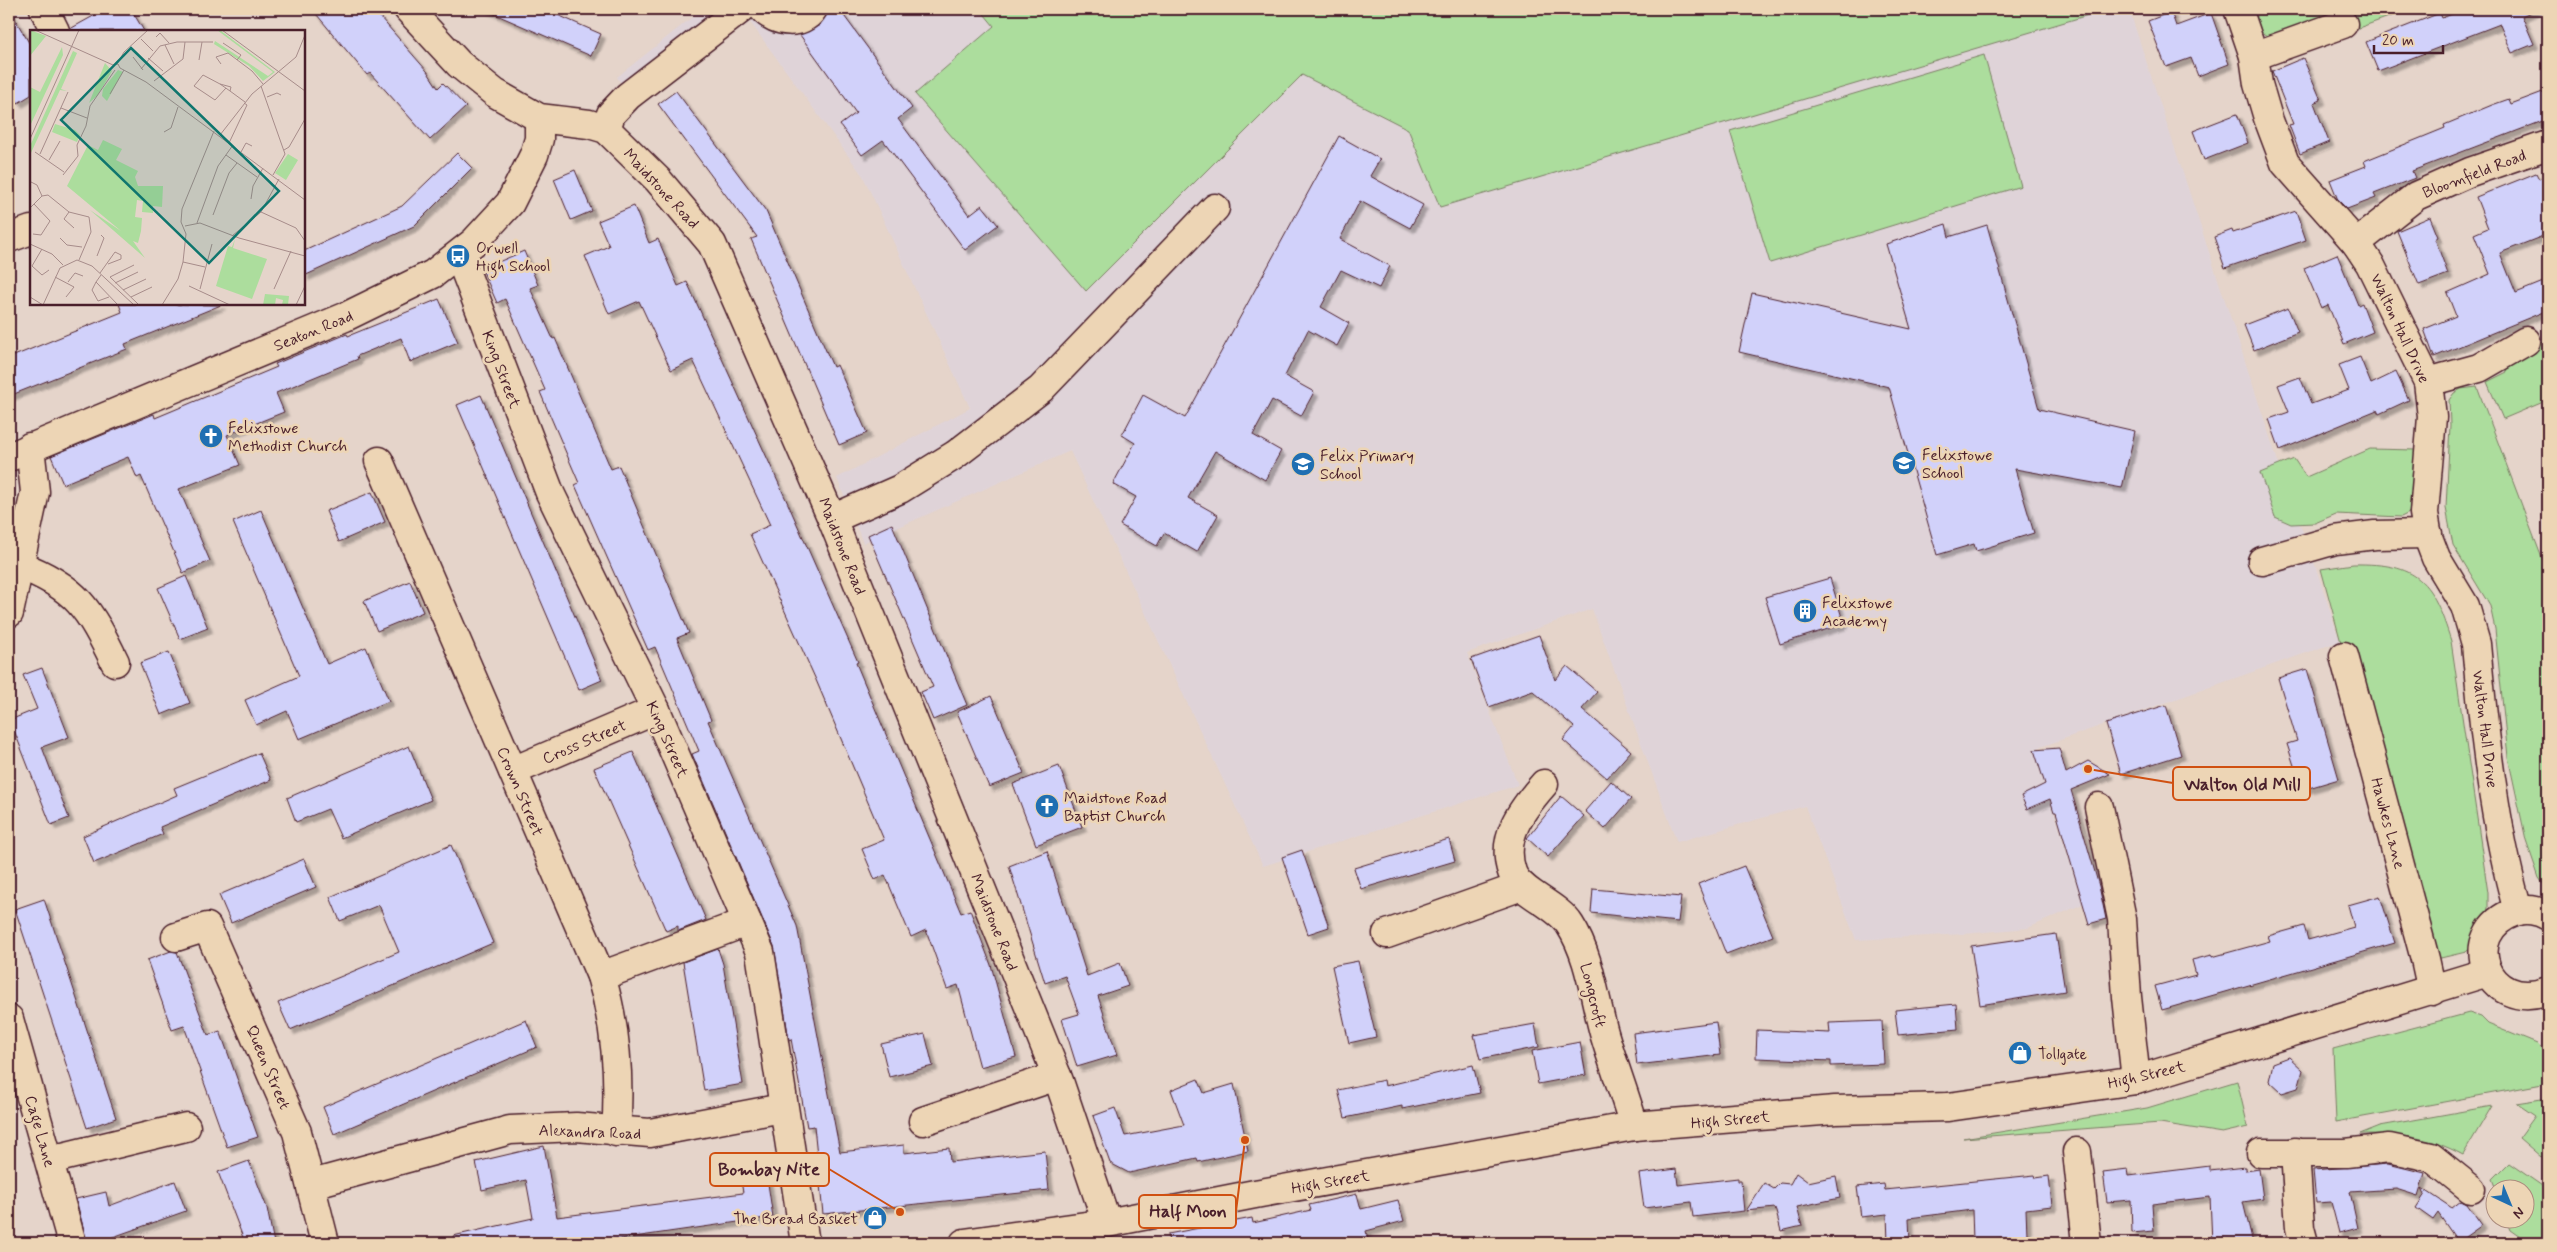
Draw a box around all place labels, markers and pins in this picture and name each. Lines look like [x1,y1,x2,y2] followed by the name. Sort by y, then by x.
[476,238,551,278] place label: Orwell High School
[445,243,471,269] bus stop icon: Orwell High School
[228,418,347,457] place label: Felixstowe Methodist Church
[198,423,224,449] church icon: Felixstowe Methodist Church
[1922,445,1992,484] place label: Felixstowe School
[1320,446,1414,485] place label: Felix Primary School
[1891,450,1917,476] school or university icon: Felixstowe School
[1290,451,1316,477] school or university icon: Felix Primary School
[1822,593,1892,632] place label: Felixstowe Academy
[1792,598,1818,624] building icon: Felixstowe Academy
[2173,767,2310,800] callout: Walton Old Mill
[1064,788,1167,827] place label: Maidstone Road Baptist Church
[1034,793,1060,819] church icon: Maidstone Road Baptist Church
[2007,1040,2033,1066] shop icon: Tollgate
[2038,1044,2087,1065] place label: Tollgate
[710,1153,829,1186] callout: Bombay Nite
[1139,1195,1236,1228] callout: Half Moon
[862,1205,888,1231] shop icon: The Bread Basket
[733,1209,858,1230] place label: The Bread Basket

